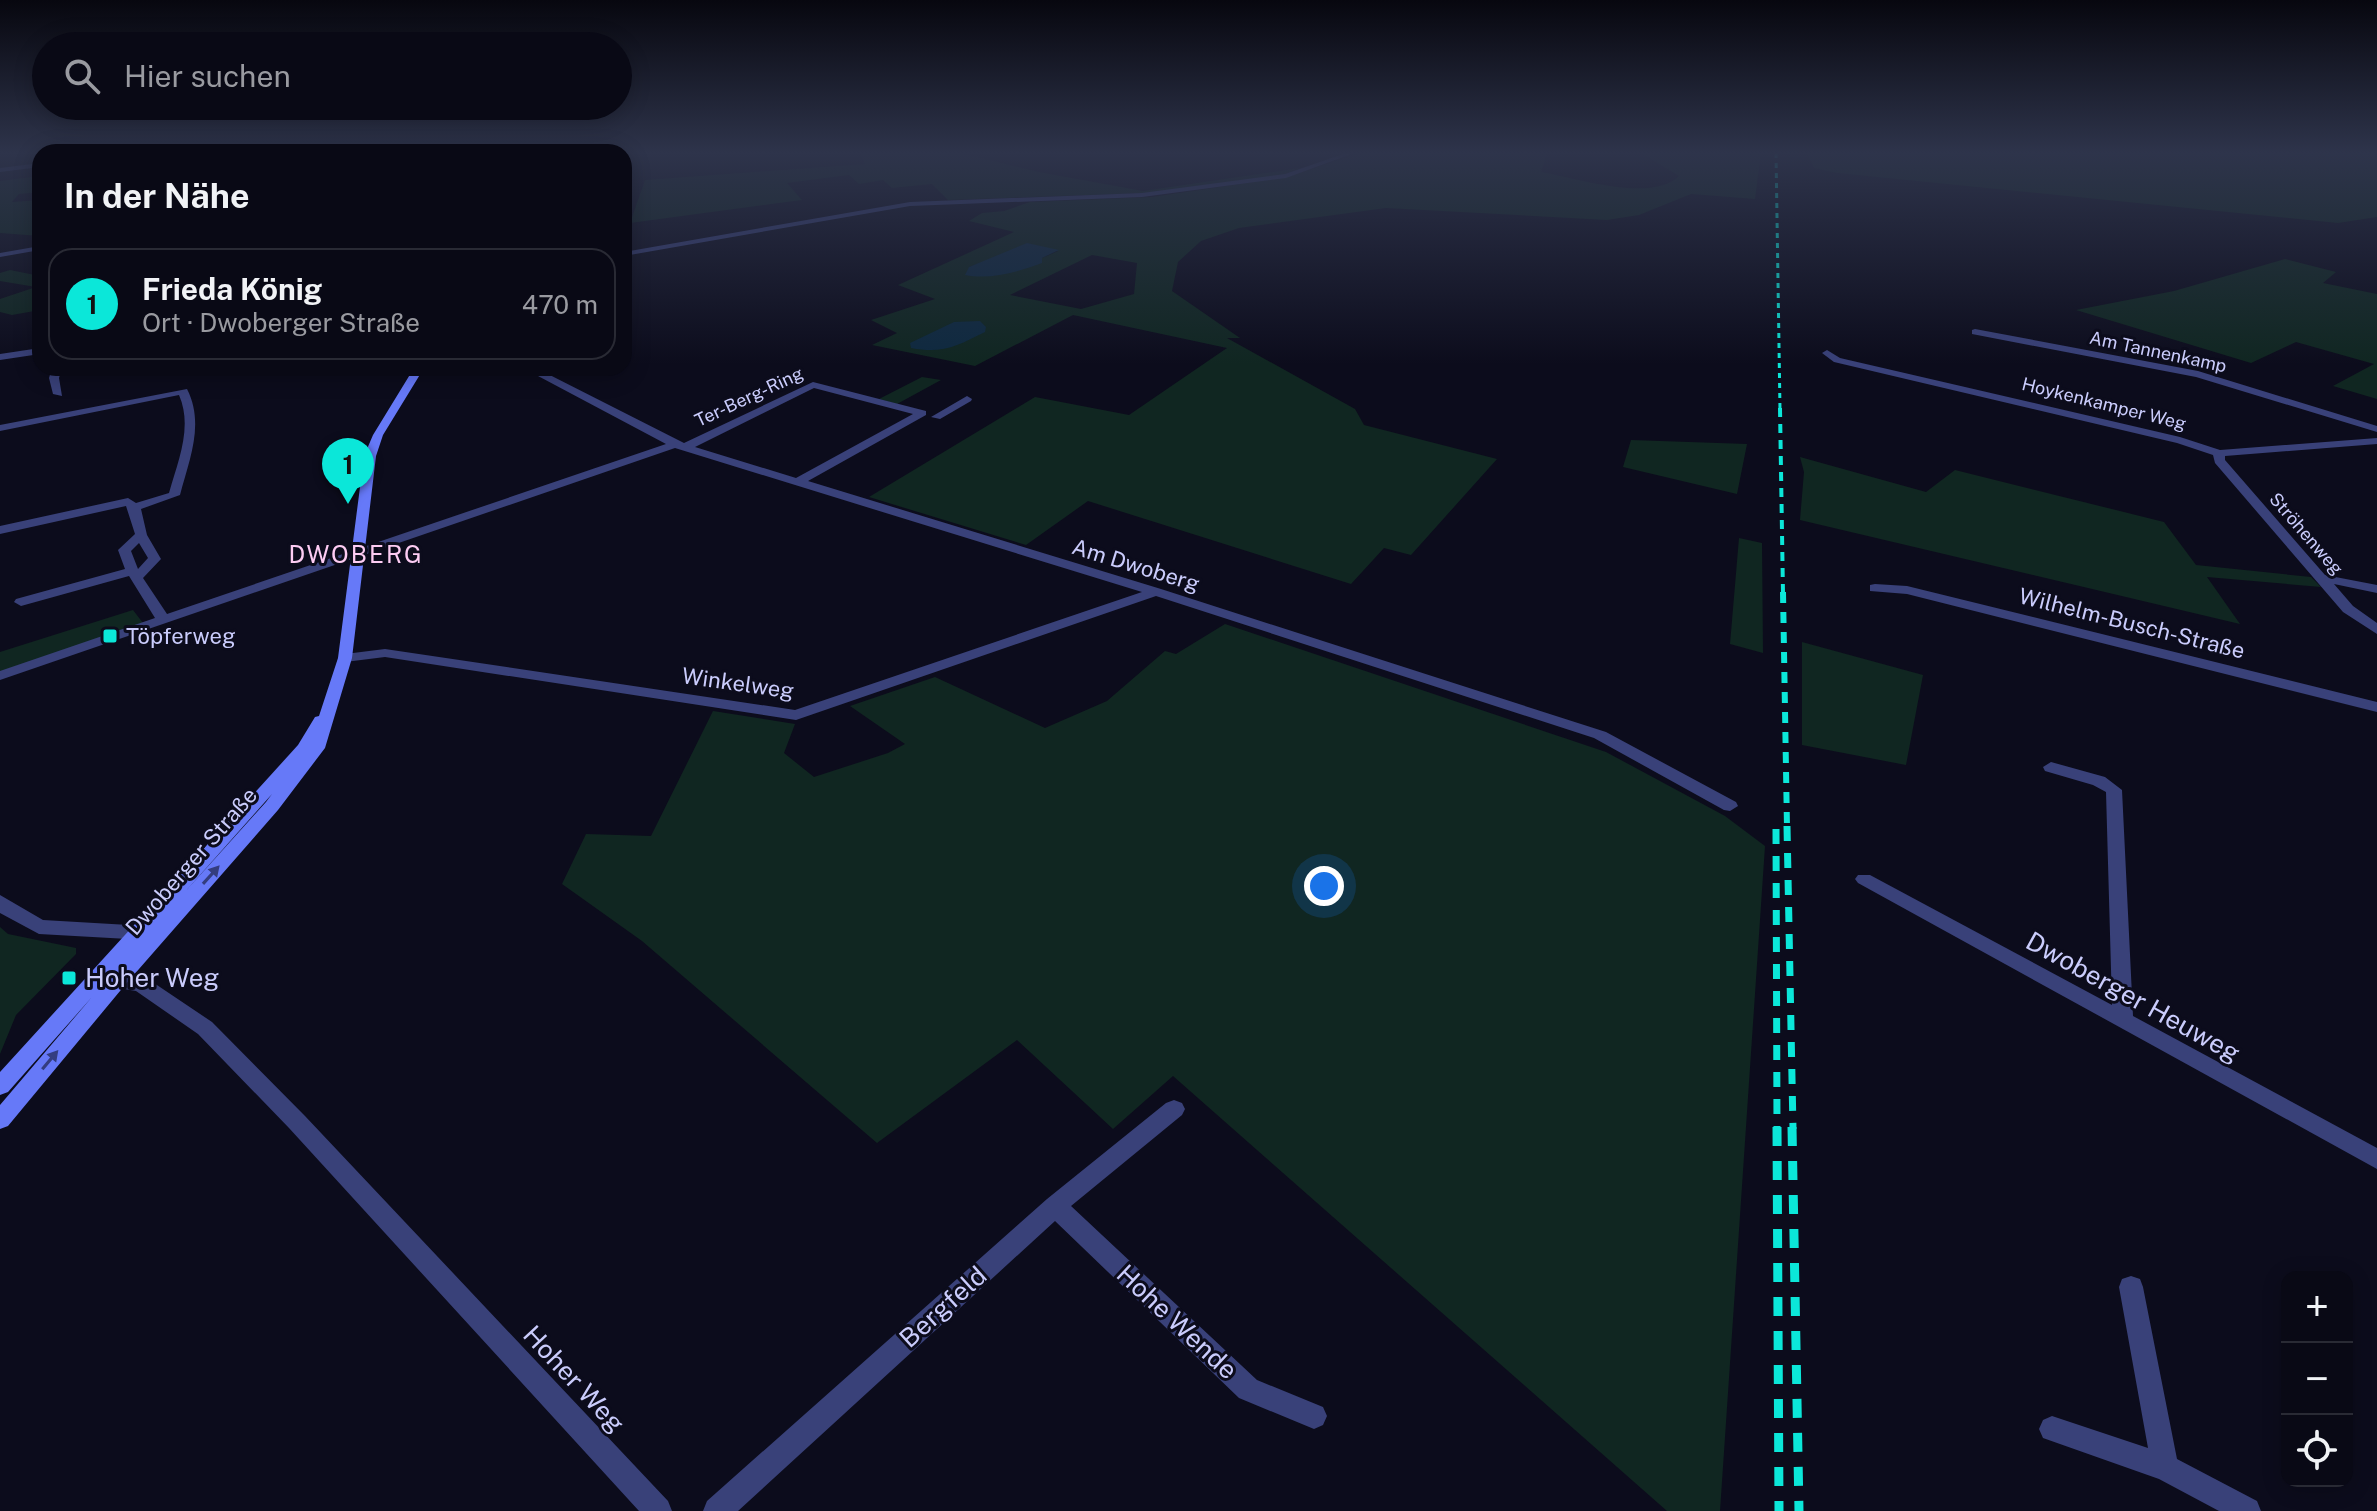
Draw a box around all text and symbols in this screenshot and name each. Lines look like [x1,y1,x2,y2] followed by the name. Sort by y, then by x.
[32,32,632,120] search box
[60,54,104,98] icon: search
[124,58,291,94] text: Hier suchen
[64,176,250,216] text: In der Nähe
[142,271,322,307] text: Frieda König
[86,289,98,320] text: 1
[522,289,598,320] text: 470 m
[142,307,420,338] text: Ort · Dwoberger Straße
[2088,327,2229,376] street label: Am Tannenkamp
[691,362,806,431] street label: Ter-Berg-Ring
[2020,373,2188,434] street label: Hoykenkamper Weg
[322,438,374,504] pin: 1
[2265,488,2348,579] street label: Ströhenweg
[1069,533,1203,597] street label: Am Dwoberg
[288,540,424,568] district label: DWOBERG
[2016,582,2248,664] street label: Wilhelm-Busch-Straße
[126,623,236,649] place label: Töpferweg
[101,627,119,645] marker: Töpferweg
[680,662,796,704] street label: Winkelweg
[120,782,262,940] street label: Dwoberger Straße
[202,866,220,885] one-way arrow
[1304,866,1344,906] your location
[2021,925,2246,1068] street label: Dwoberger Heuweg
[85,962,219,993] place label: Hoher Weg
[60,969,78,987] marker: Hoher Weg
[41,1050,58,1070] one-way arrow
[1111,1258,1244,1385] street label: Hohe Wende
[893,1260,992,1354] street label: Bergfeld
[2281,1271,2353,1487] map controls
[2281,1271,2353,1343] button: +
[517,1319,632,1438] street label: Hoher Weg
[2281,1343,2353,1415] button: −
[2281,1415,2353,1487] button: locate

